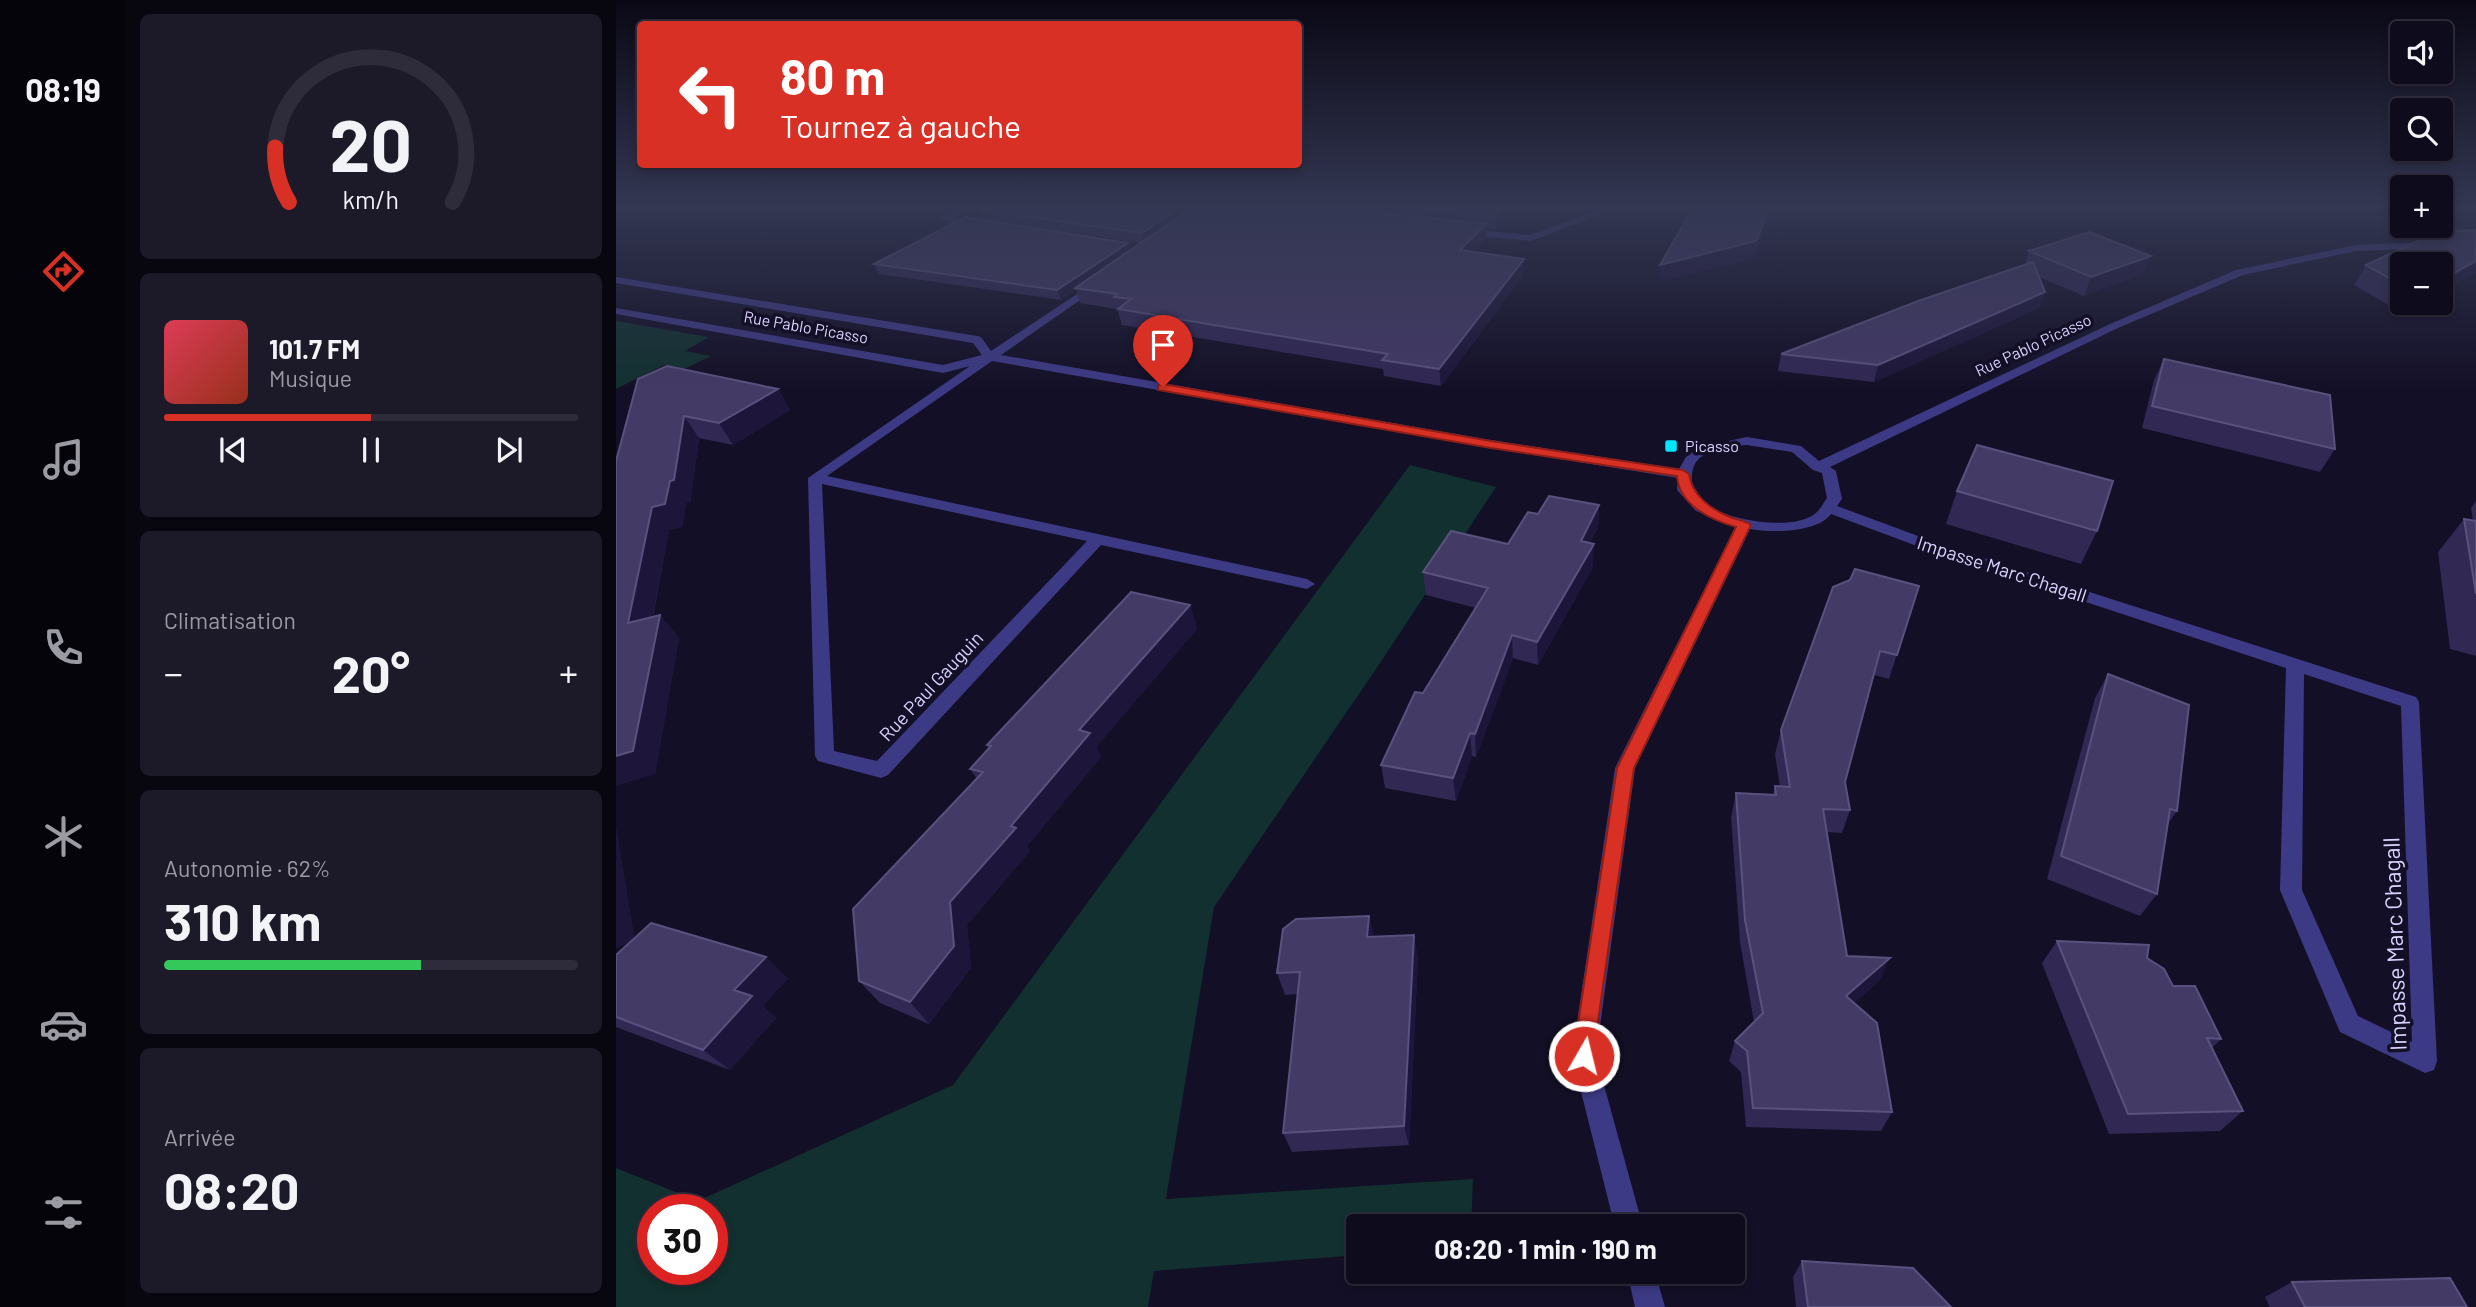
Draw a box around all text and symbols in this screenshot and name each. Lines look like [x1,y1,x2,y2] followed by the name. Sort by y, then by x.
[2390,21,2453,315] map controls
[2390,21,2453,84] button: sound
[780,46,885,105] text: 80 m
[665,49,756,140] icon: left
[25,70,101,108] text: 08:19
[2390,98,2453,161] button: search
[330,100,412,188] text: 20
[780,106,1021,144] text: Tournez à gauche
[2390,175,2453,238] button: +
[343,184,399,214] text: km/h
[39,247,88,296] icon: directions
[2390,252,2453,315] button: −
[742,306,870,347] street label: Rue Pablo Picasso
[1972,309,2094,380] street label: Rue Pablo Picasso
[1133,315,1193,387] pin
[1144,326,1182,364] icon: arrive
[269,333,360,364] text: 101.7 FM
[269,364,352,392] text: Musique
[214,431,252,469] icon: previous
[352,431,390,469] icon: pause
[490,431,528,469] icon: next
[39,435,88,484] icon: music
[1685,436,1739,455] place label: Picasso
[1663,438,1679,454] marker: Picasso
[1915,530,2090,607] street label: Impasse Marc Chagall
[164,606,296,634] text: Climatisation
[39,623,88,672] icon: phone
[874,626,987,745] street label: Rue Paul Gauguin
[332,641,410,703] text: 20°
[164,649,183,695] text: −
[559,649,578,695] text: +
[39,812,88,861] icon: climate
[2376,837,2412,1051] street label: Impasse Marc Chagall
[164,854,330,882] text: Autonomie · 62%
[164,889,322,951] text: 310 km
[39,1000,88,1049] icon: car
[1547,1019,1621,1093] position arrow
[164,1123,236,1151] text: Arrivée
[164,1158,299,1220] text: 08:20
[39,1188,88,1237] icon: filters
[637,1194,728,1285] speed limit sign: 30
[1434,1233,1657,1264] text: 08:20 · 1 min · 190 m

